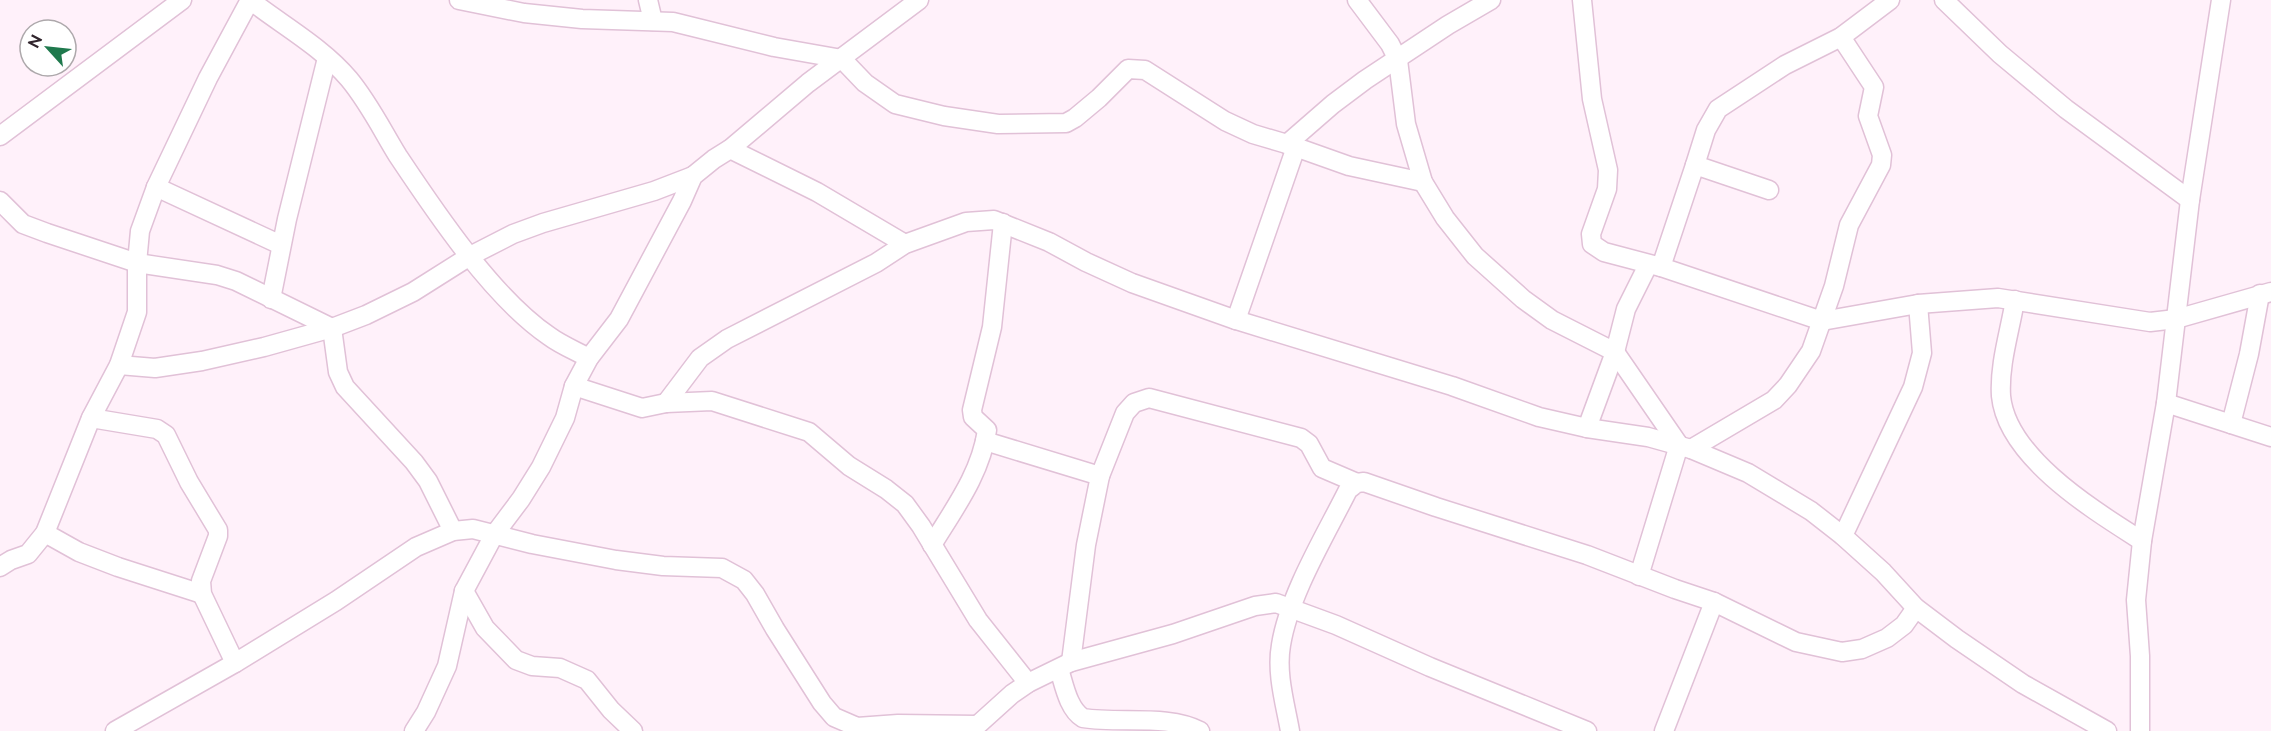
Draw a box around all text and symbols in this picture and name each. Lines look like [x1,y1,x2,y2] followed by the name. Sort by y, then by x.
[18,18,78,78] north arrow
[24,32,46,51] text: N

